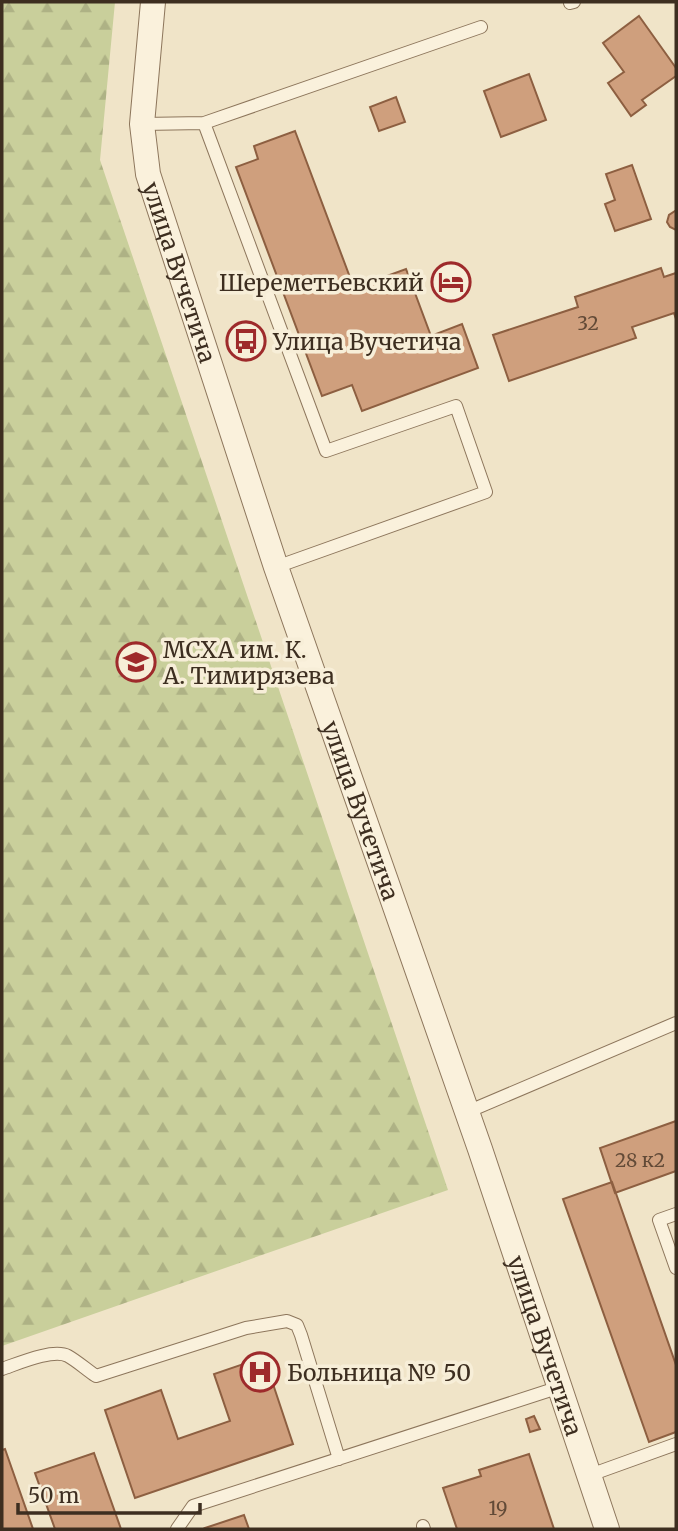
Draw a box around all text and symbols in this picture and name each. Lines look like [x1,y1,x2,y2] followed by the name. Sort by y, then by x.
[137,178,223,366] street label: улица Вучетича
[430,261,472,303] hotel icon: Шереметьевский
[219,268,424,297] place label: Шереметьевский
[577,311,599,335] house number: 32
[225,320,267,362] bus stop icon: Улица Вучетича
[272,327,461,356] place label: Улица Вучетича
[162,635,335,690] place label: МСХА им. К. А. Тимирязева
[115,641,157,683] school or university icon: МСХА им. К. А. Тимирязева
[316,717,406,904] street label: улица Вучетича
[615,1148,665,1172] house number: 28 к2
[502,1252,589,1439] street label: улица Вучетича
[239,1351,281,1393] hospital icon: Больница № 50
[287,1358,471,1387] place label: Больница № 50
[18,1472,200,1516] scale bar
[28,1482,79,1509] text: 50 m
[488,1496,508,1520] house number: 19

